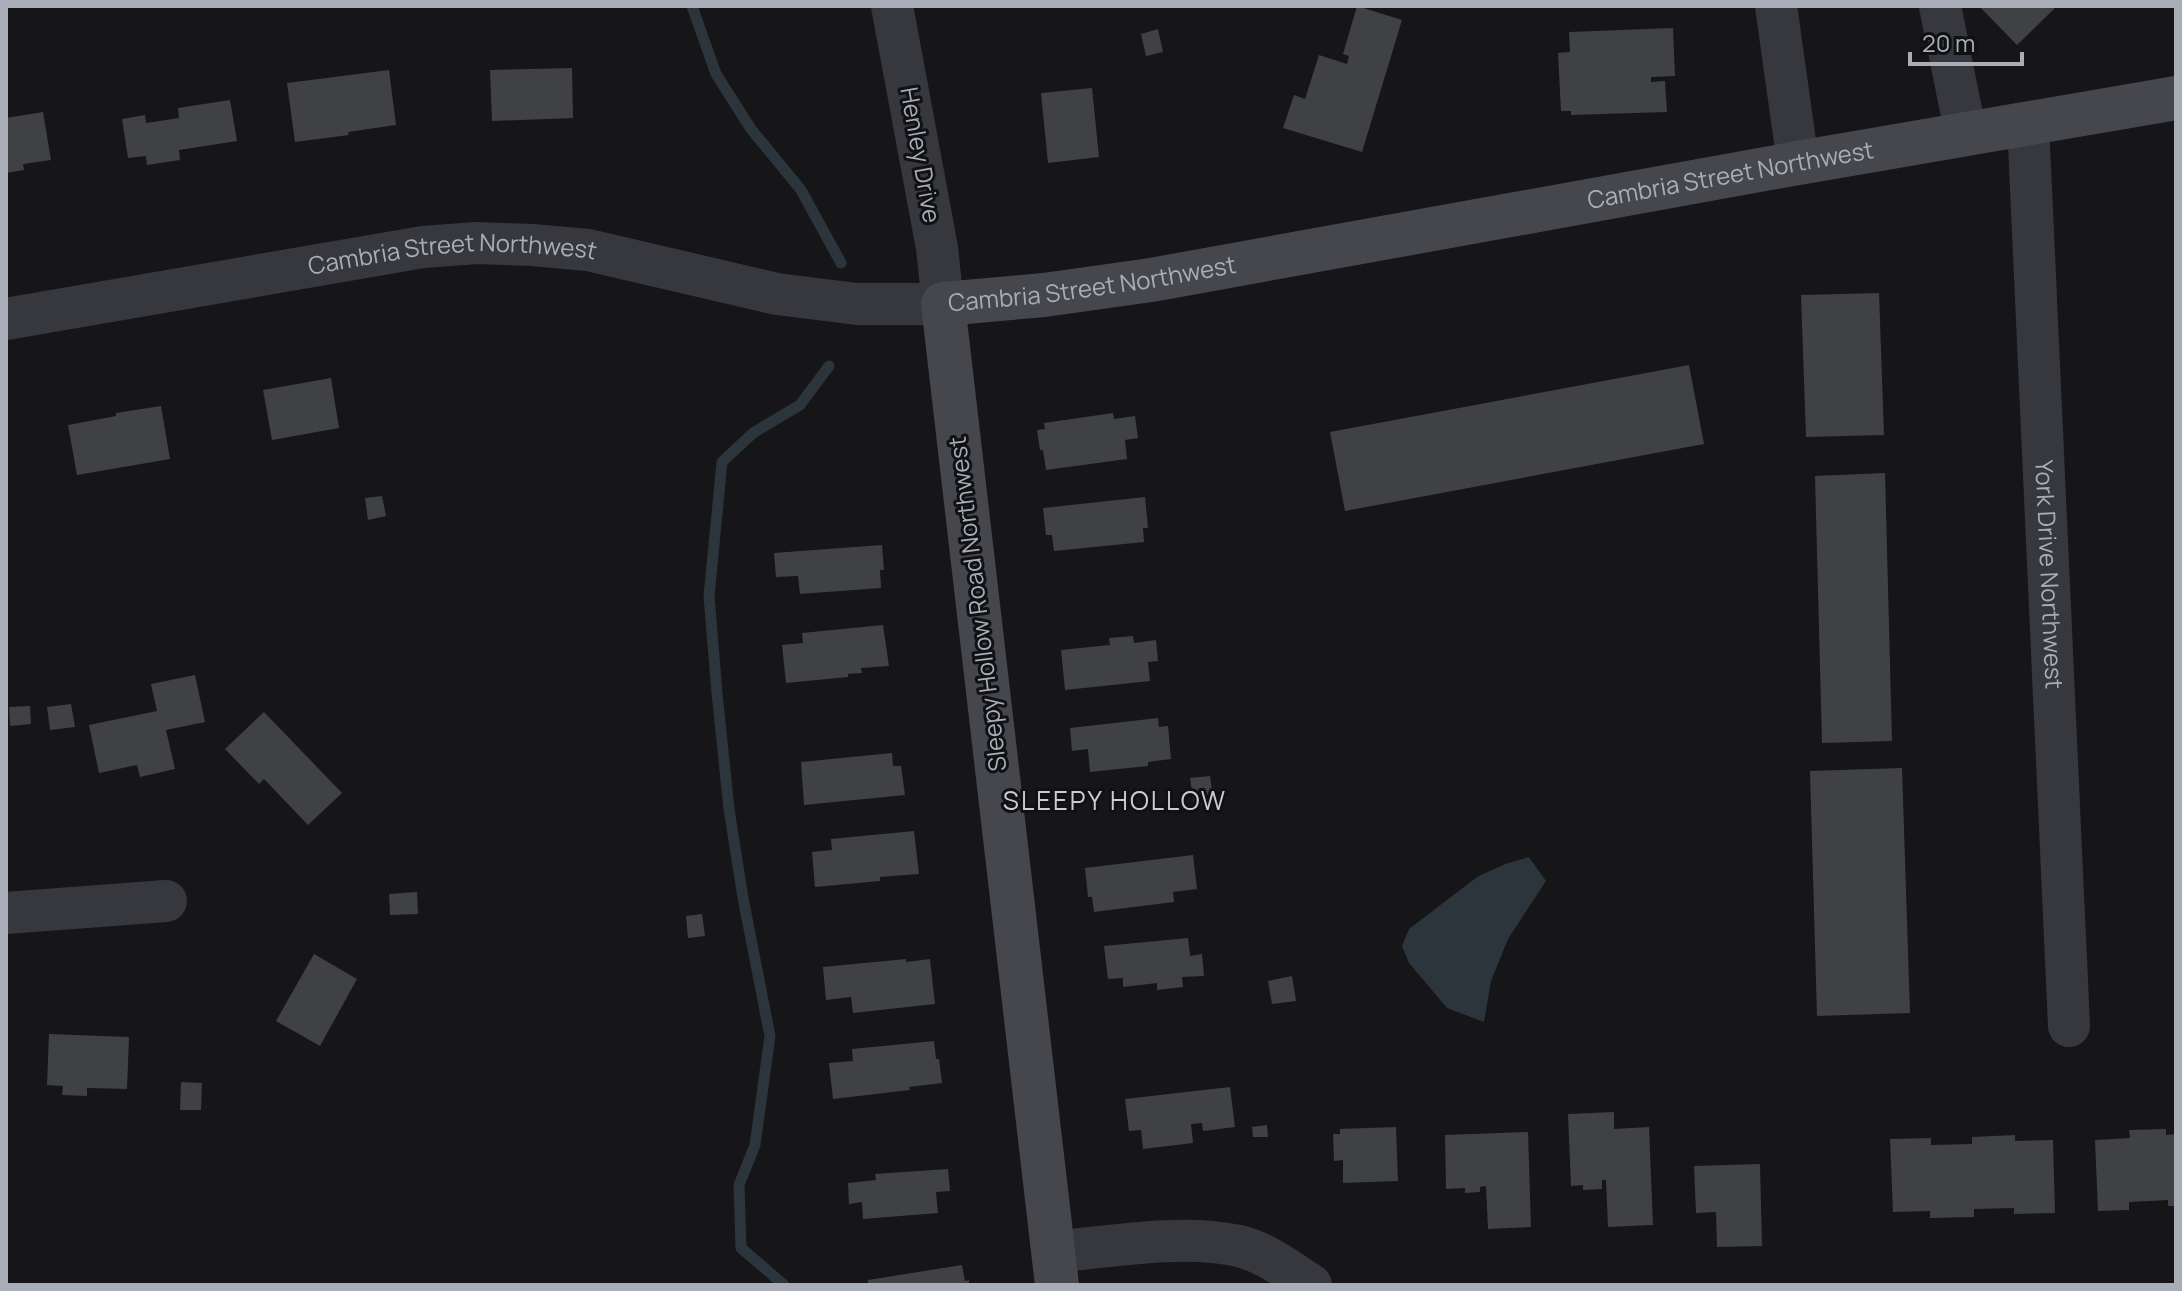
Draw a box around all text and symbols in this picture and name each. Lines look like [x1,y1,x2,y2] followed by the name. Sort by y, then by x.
[1910,16,2022,66] scale bar
[1922,26,1975,59] text: 20 m
[893,84,950,225] street label: Henley Drive
[1585,132,1876,216] street label: Cambria Street Northwest
[305,225,600,282] street label: Cambria Street Northwest
[947,247,1238,318] street label: Cambria Street Northwest
[940,435,1013,773] street label: Sleepy Hollow Road Northwest
[2028,459,2072,690] street label: York Drive Northwest
[1003,782,1227,818] district label: SLEEPY HOLLOW

